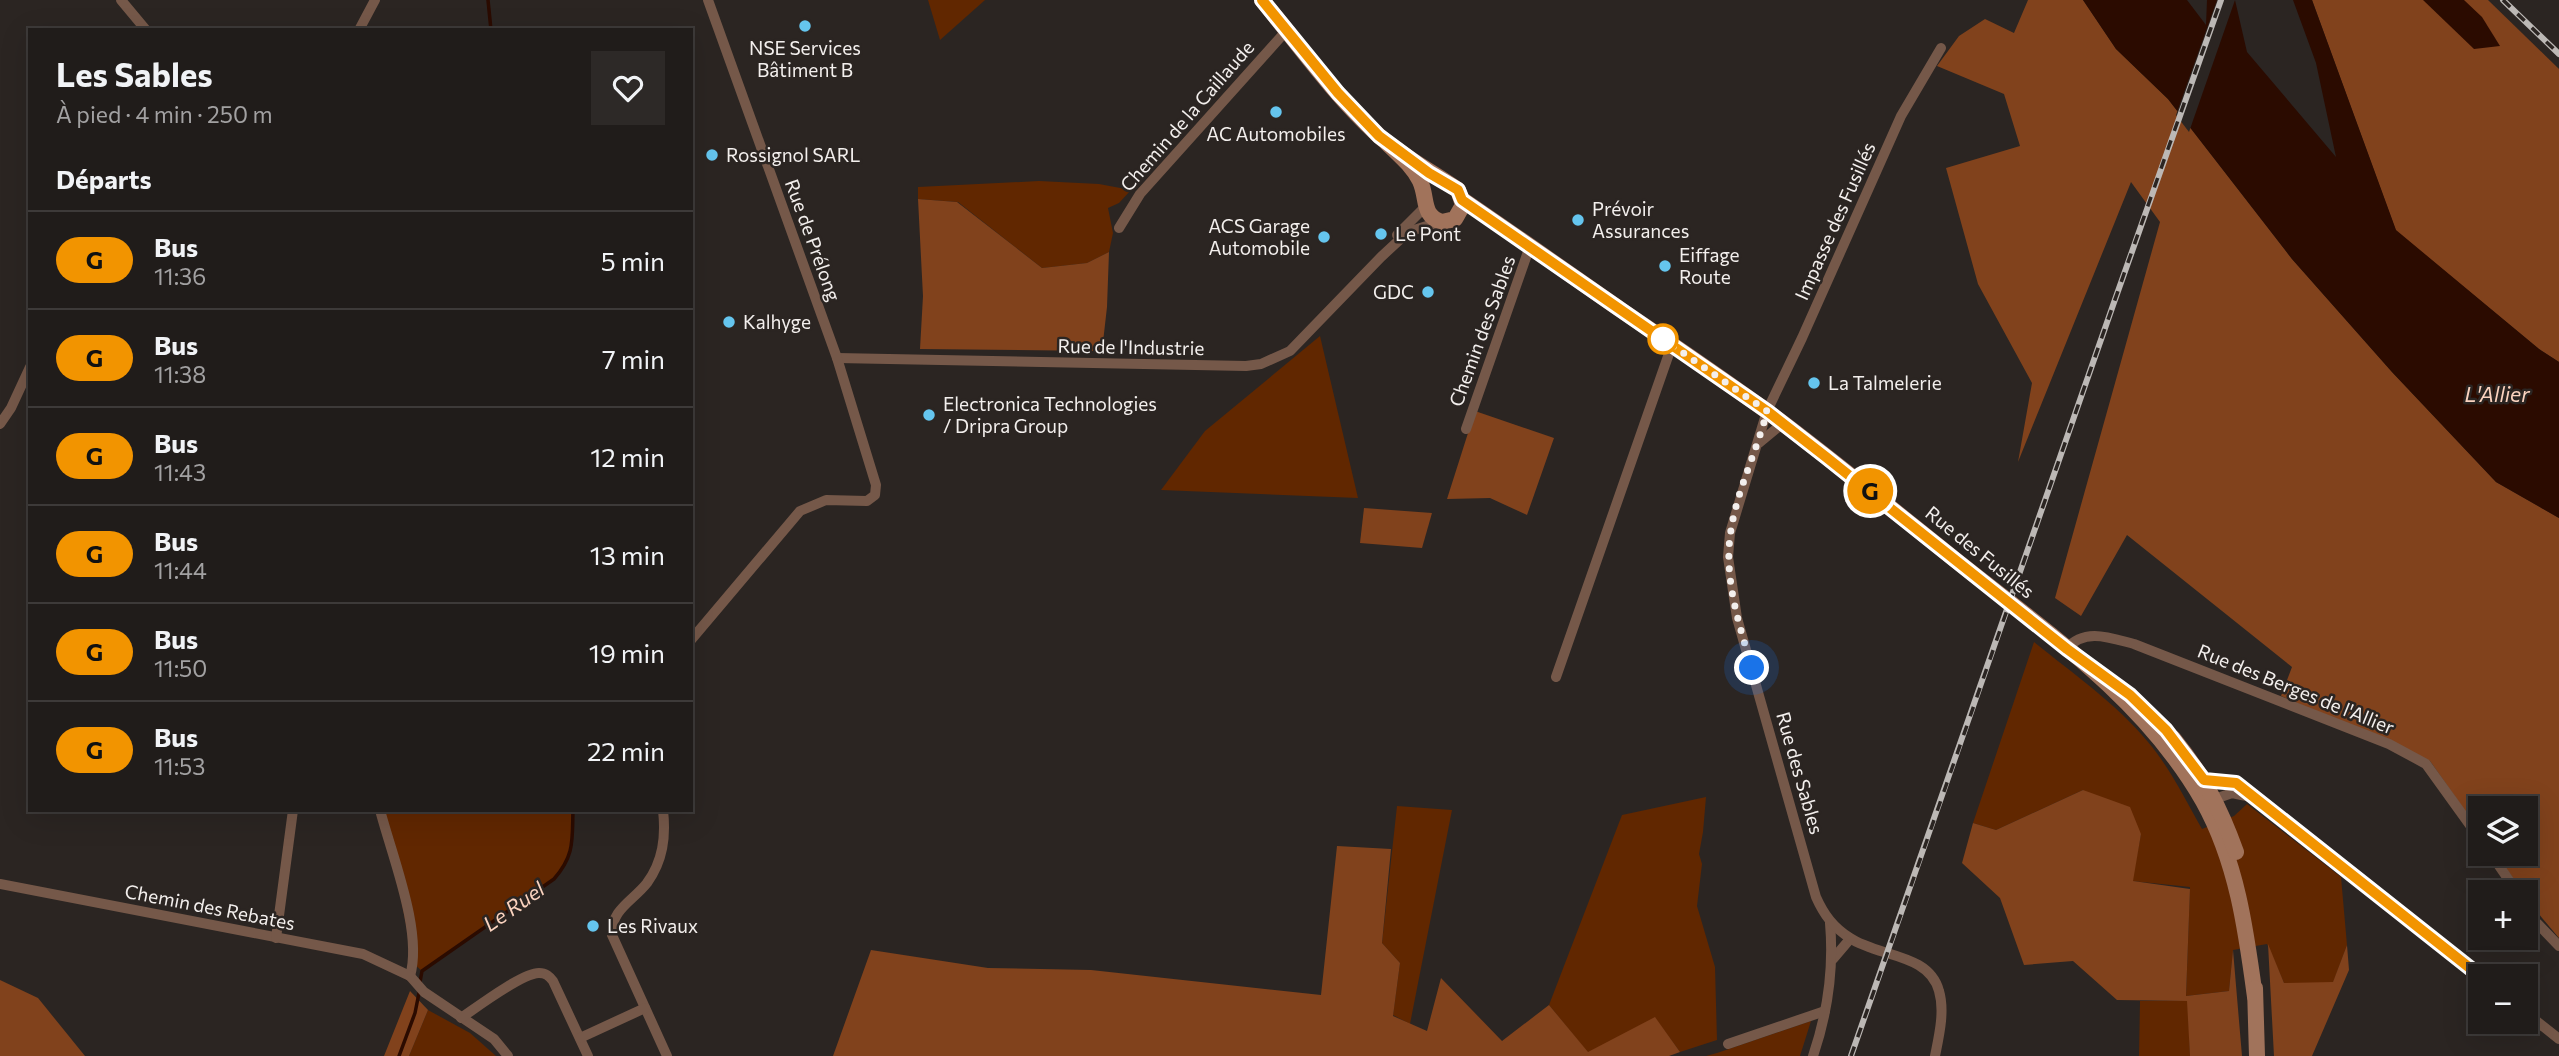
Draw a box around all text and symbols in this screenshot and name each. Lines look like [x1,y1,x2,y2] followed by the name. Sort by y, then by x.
[797,18,813,34] marker: NSE Services Bâtiment B
[749,36,861,81] place label: NSE Services Bâtiment B
[1115,36,1258,196] street label: Chemin de la Caillaude
[591,51,665,125] button: heart
[56,53,213,94] text: Les Sables
[56,100,273,128] text: À pied · 4 min · 250 m
[1268,104,1284,120] marker: AC Automobiles
[1206,122,1346,145] place label: AC Automobiles
[1789,138,1880,303] street label: Impasse des Fusillés
[726,143,860,166] place label: Rossignol SARL
[704,147,720,163] marker: Rossignol SARL
[56,163,152,194] text: Départs
[781,176,846,304] street label: Rue de Prélong
[1592,197,1689,242] place label: Prévoir Assurances
[1570,212,1586,228] marker: Prévoir Assurances
[1208,214,1310,259] place label: ACS Garage Automobile
[1395,222,1461,245] place label: Le Pont
[1373,226,1389,242] marker: Le Pont
[1316,229,1332,245] marker: ACS Garage Automobile
[154,231,198,262] text: Bus
[1679,243,1740,288] place label: Eiffage Route
[86,245,103,274] text: G
[601,245,665,276] text: 5 min
[1444,252,1520,409] street label: Chemin des Sables
[1657,258,1673,274] marker: Eiffage Route
[154,262,206,290] text: 11:36
[1373,280,1414,303] place label: GDC
[1420,284,1436,300] marker: GDC
[743,310,811,333] place label: Kalhyge
[721,314,737,330] marker: Kalhyge
[1648,324,1678,354] unlabelled marker
[154,329,198,360] text: Bus
[1057,334,1205,359] street label: Rue de l'Industrie
[86,343,103,372] text: G
[602,343,665,374] text: 7 min
[154,360,206,388] text: 11:38
[1828,371,1942,394] place label: La Talmelerie
[1806,375,1822,391] marker: La Talmelerie
[2464,381,2530,406] water label: L'Allier
[943,392,1157,437] place label: Electronica Technologies / Dripra Group
[921,407,937,423] marker: Electronica Technologies / Dripra Group
[154,427,198,458] text: Bus
[86,441,103,470] text: G
[590,441,665,472] text: 12 min
[154,458,206,486] text: 11:43
[1847,468,1893,514] line badge: G
[1861,476,1879,505] text: G
[1921,501,2039,602] street label: Rue des Fusillés
[154,525,198,556] text: Bus
[86,539,103,568] text: G
[590,539,665,570] text: 13 min
[154,556,207,584] text: 11:44
[154,623,198,654] text: Bus
[86,637,103,666] text: G
[589,637,665,668] text: 19 min
[2195,639,2398,739] street label: Rue des Berges de l'Allier
[1734,650,1769,685] your location
[154,654,207,682] text: 11:50
[1772,709,1829,837] street label: Rue des Sables
[154,721,198,752] text: Bus
[86,735,103,764] text: G
[587,735,665,766] text: 22 min
[154,752,205,780] text: 11:53
[2468,796,2538,1034] map controls
[2468,796,2538,866] button: layers
[478,875,549,936] water label: Le Ruel
[123,879,297,934] street label: Chemin des Rebates
[2468,880,2538,950] button: +
[607,914,698,937] place label: Les Rivaux
[585,918,601,934] marker: Les Rivaux
[2468,964,2538,1034] button: −

